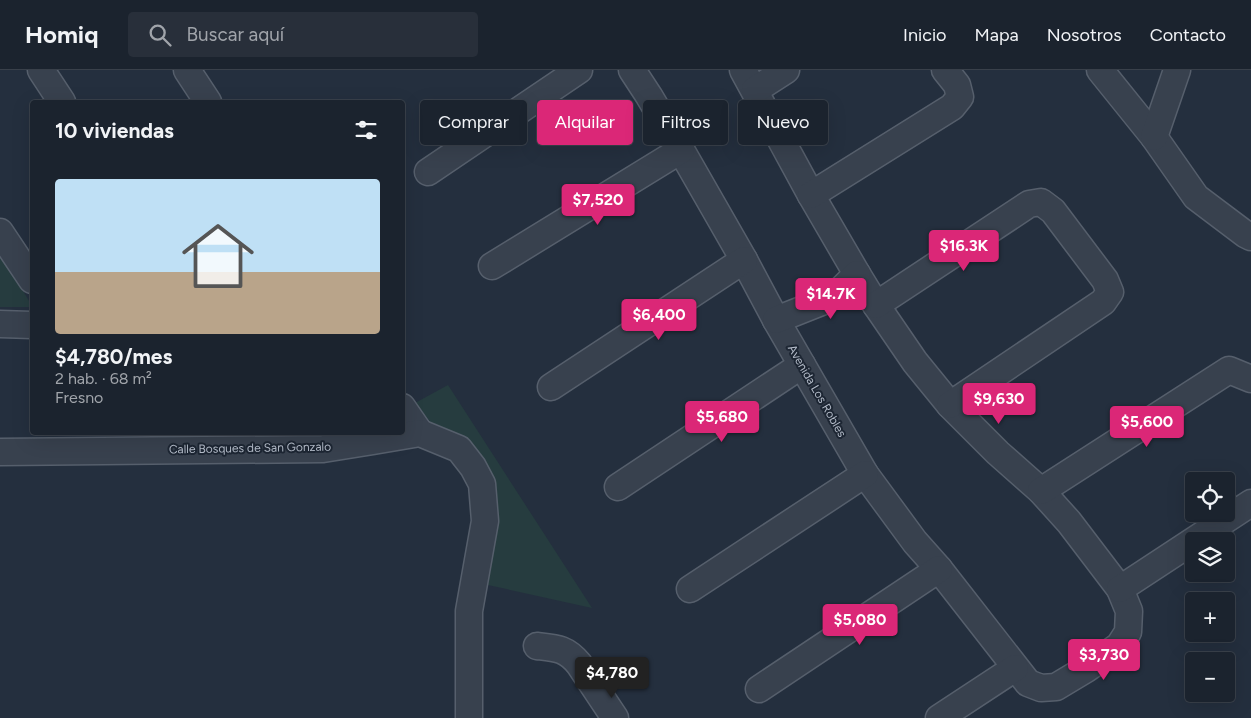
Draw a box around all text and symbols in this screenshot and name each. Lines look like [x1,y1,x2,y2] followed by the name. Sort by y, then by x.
[128,12,478,57] search box
[25,20,98,49] text: Homiq
[146,21,174,49] icon: search
[186,23,284,46] text: Buscar aquí
[903,24,947,46] text: Inicio
[975,24,1019,46] text: Mapa
[1047,24,1122,46] text: Nosotros
[1150,24,1226,46] text: Contacto
[420,100,527,145] chip: Comprar
[537,100,633,145] chip: Alquilar
[643,100,728,145] chip: Filtros
[738,100,828,145] chip: Nuevo
[352,116,380,144] icon: filters
[55,118,174,143] text: 10 viviendas
[557,184,639,226] pin: $7,520
[573,190,623,209] text: $7,520
[173,211,263,301] icon: home
[923,230,1005,272] pin: $16.3K
[940,236,988,255] text: $16.3K
[790,278,872,320] pin: $14.7K
[806,284,856,303] text: $14.7K
[618,298,700,341] pin: $6,400
[632,305,686,324] text: $6,400
[785,342,849,440] street label: Avenida Los Robles
[55,344,172,369] text: $4,780/mes
[55,369,152,388] text: 2 hab. · 68 m²
[958,382,1040,425] pin: $9,630
[55,388,103,407] text: Fresno
[974,389,1024,408] text: $9,630
[681,400,763,443] pin: $5,680
[1106,406,1188,448] pin: $5,600
[696,407,748,426] text: $5,680
[1121,412,1173,431] text: $5,600
[169,440,331,456] street label: Calle Bosques de San Gonzalo
[1185,472,1235,702] map controls
[1185,472,1235,522] button: locate
[1185,532,1235,582] button: layers
[1185,592,1235,642] button: +
[819,604,901,646] pin: $5,080
[834,610,886,629] text: $5,080
[1063,638,1145,681] pin: $3,730
[1079,645,1129,664] text: $3,730
[1185,652,1235,702] button: −
[571,656,653,699] pin: $4,780
[586,663,638,682] text: $4,780

